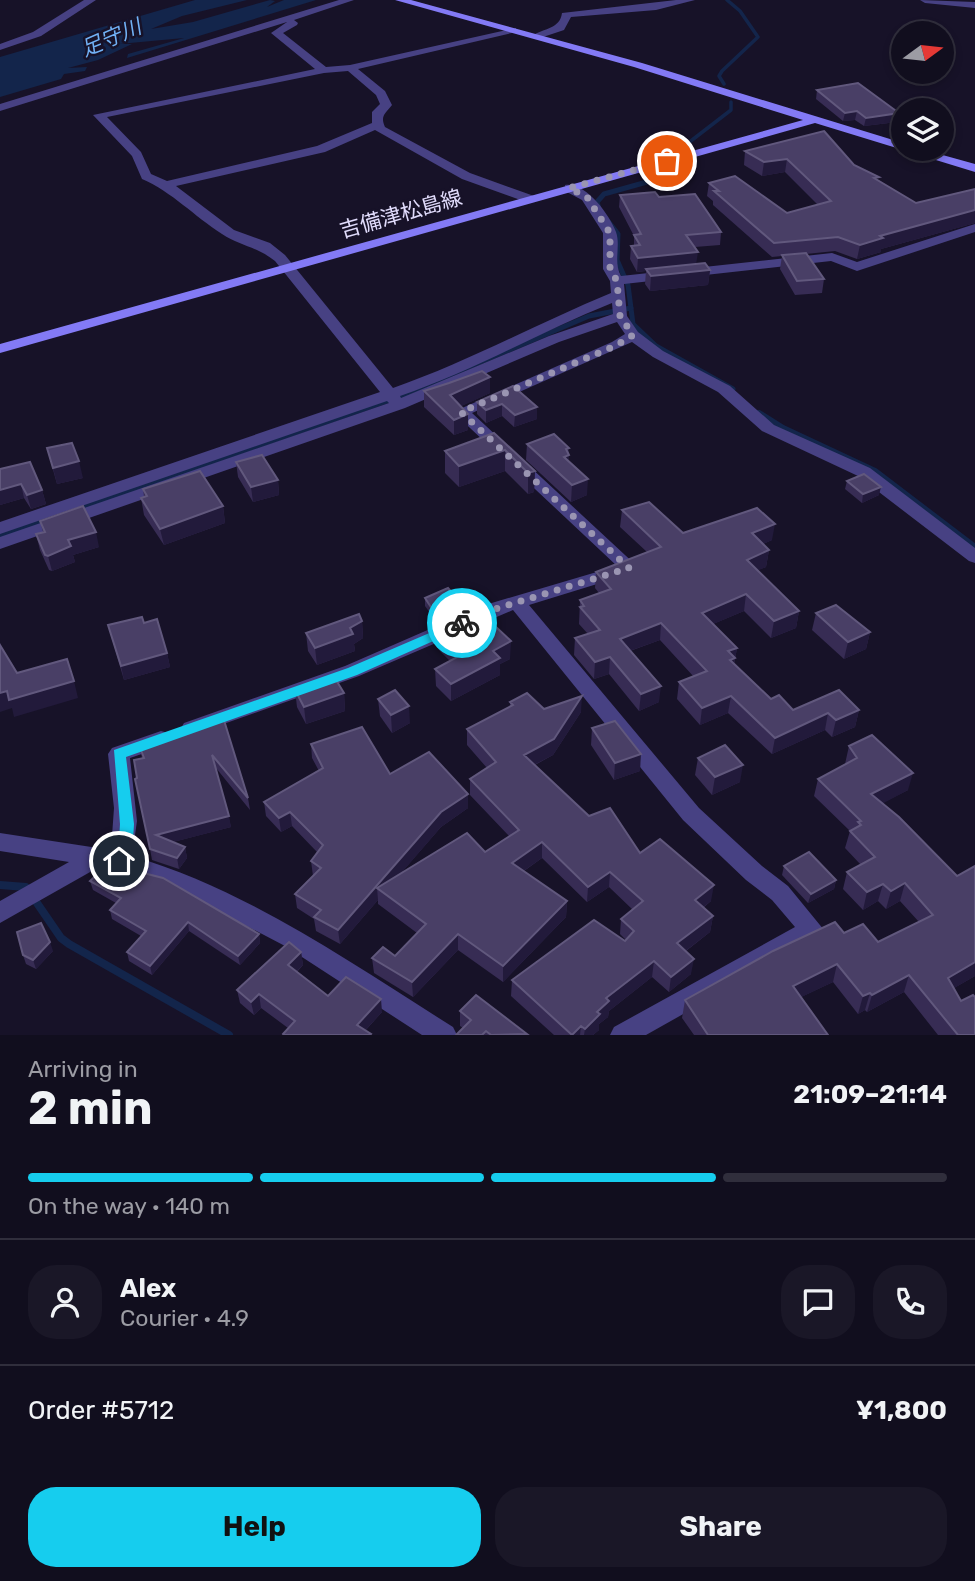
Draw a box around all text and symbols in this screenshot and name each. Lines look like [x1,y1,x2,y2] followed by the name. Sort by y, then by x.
[77,13,147,61] water label: 足守川
[891,21,954,84] north arrow
[891,21,954,161] map controls
[891,98,954,161] button: layers
[637,131,697,191] pin
[648,142,686,180] icon: bag
[337,184,465,243] street label: 吉備津松島線
[427,588,497,658] courier
[443,604,481,642] icon: bike
[89,831,149,891] pin
[100,842,138,880] icon: home
[28,1055,138,1083] text: Arriving in
[793,1079,947,1110] text: 21:09–21:14
[28,1081,153,1136] text: 2 min
[28,1192,230,1220] text: On the way · 140 m
[28,1265,102,1339] button: person
[781,1265,855,1339] button: chat
[873,1265,947,1339] button: phone
[120,1273,176,1304] text: Alex
[120,1304,249,1332] text: Courier · 4.9
[28,1395,174,1426] text: Order #5712
[856,1395,947,1426] text: ¥1,800
[28,1487,481,1567] button: Help
[495,1487,947,1567] button: Share

